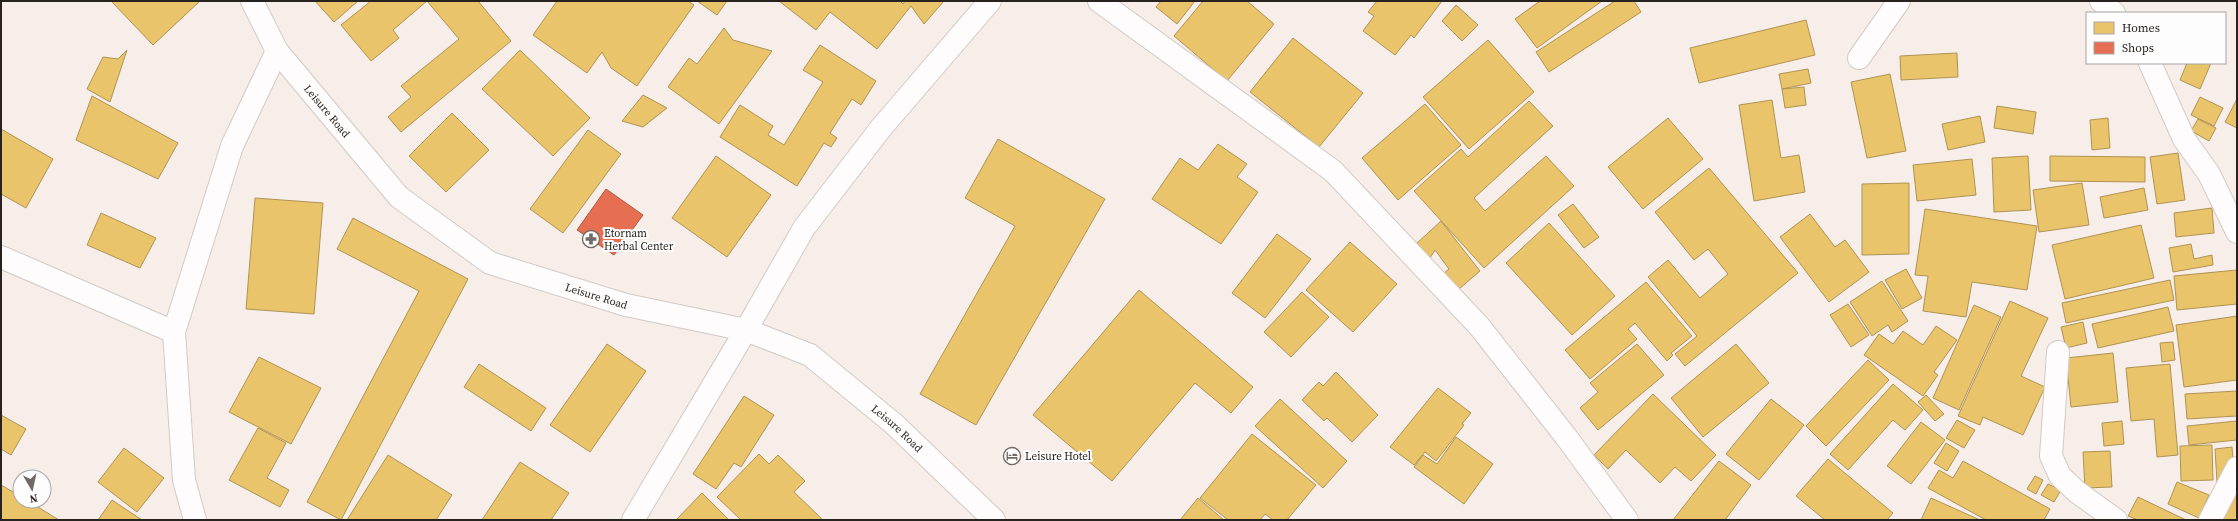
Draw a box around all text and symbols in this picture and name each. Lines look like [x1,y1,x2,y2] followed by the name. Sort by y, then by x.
[2086,12,2226,64] legend
[2122,20,2160,36] text: Homes
[2122,40,2154,56] text: Shops
[300,82,354,141] street label: Leisure Road
[604,226,674,254] place label: Etornam Herbal Center
[581,229,601,249] pharmacy icon: Etornam Herbal Center
[563,280,630,313] street label: Leisure Road
[868,401,926,456] street label: Leisure Road
[1002,446,1022,466] hotel icon: Leisure Hotel
[1025,449,1091,464] place label: Leisure Hotel
[12,469,52,509] north arrow
[28,490,39,506] text: N

